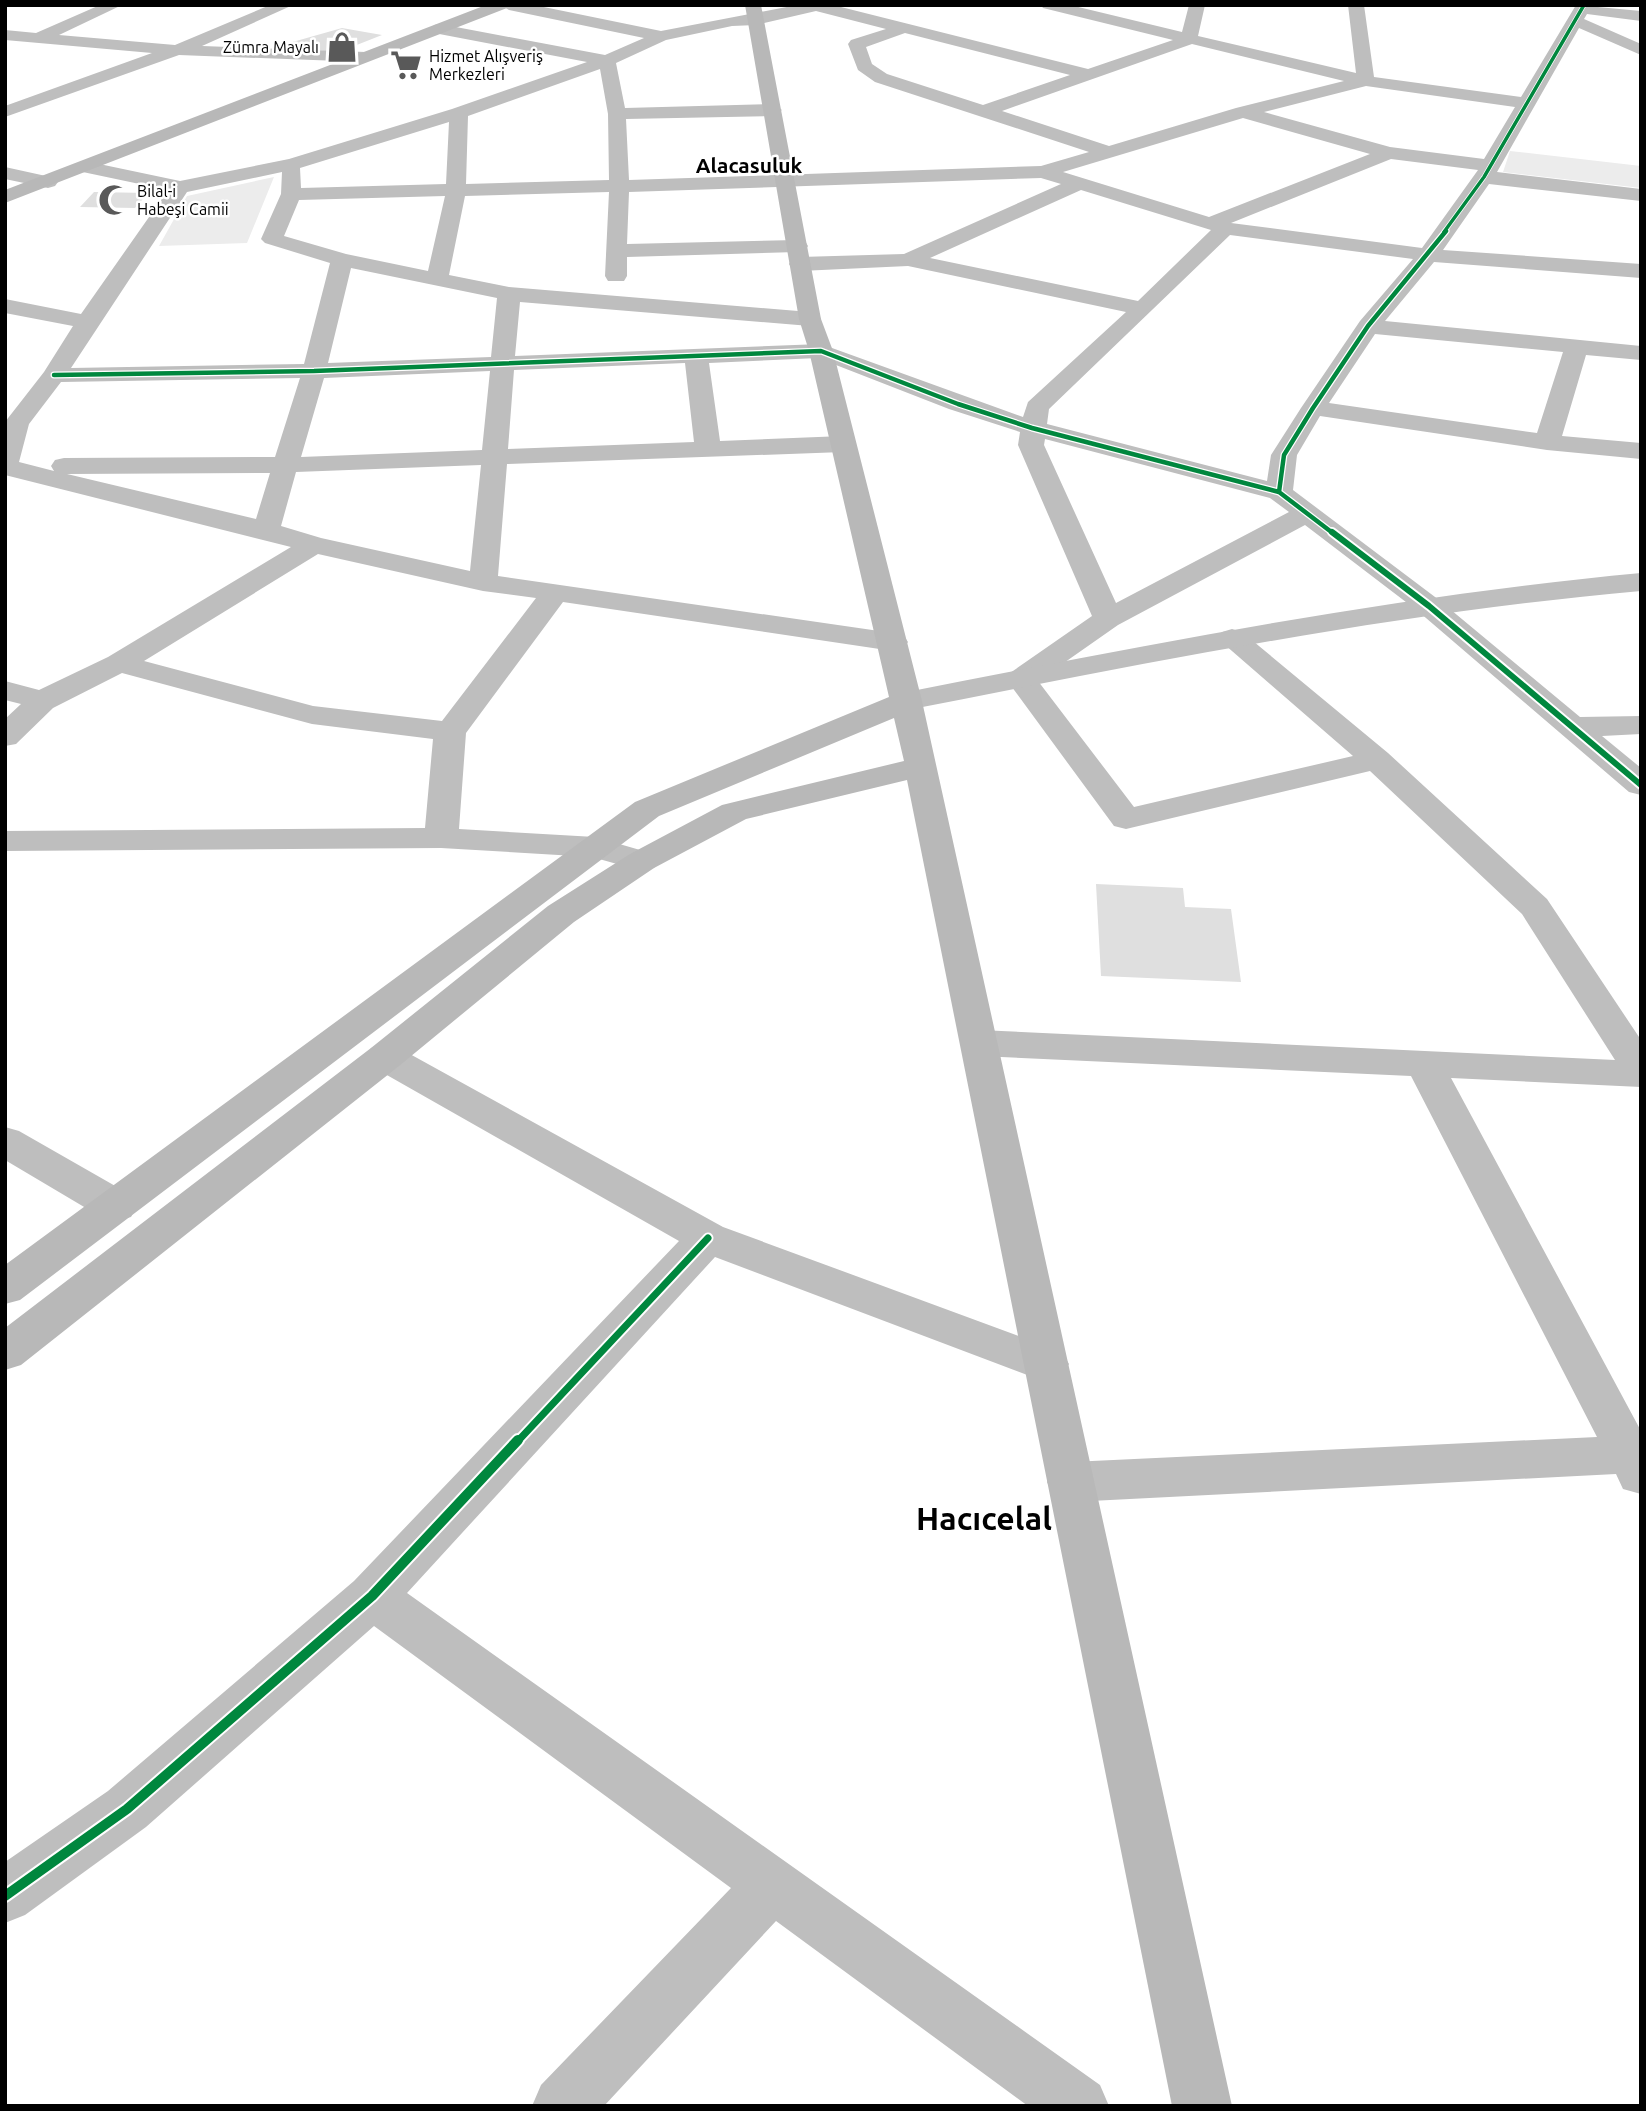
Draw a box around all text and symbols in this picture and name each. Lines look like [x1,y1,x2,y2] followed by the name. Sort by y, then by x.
[325,30,359,64] shop icon: Zümra Mayalı
[223,38,319,56] place label: Zümra Mayalı
[429,47,543,83] place label: Hizmet Alışveriş Merkezleri
[389,48,423,82] supermarket icon: Hizmet Alışveriş Merkezleri
[696,153,803,177] district label: Alacasuluk
[137,182,229,218] place label: Bilal-i Habeşi Camii
[97,183,131,217] mosque icon: Bilal-i Habeşi Camii
[916,1500,1052,1536] district label: Hacıcelal

